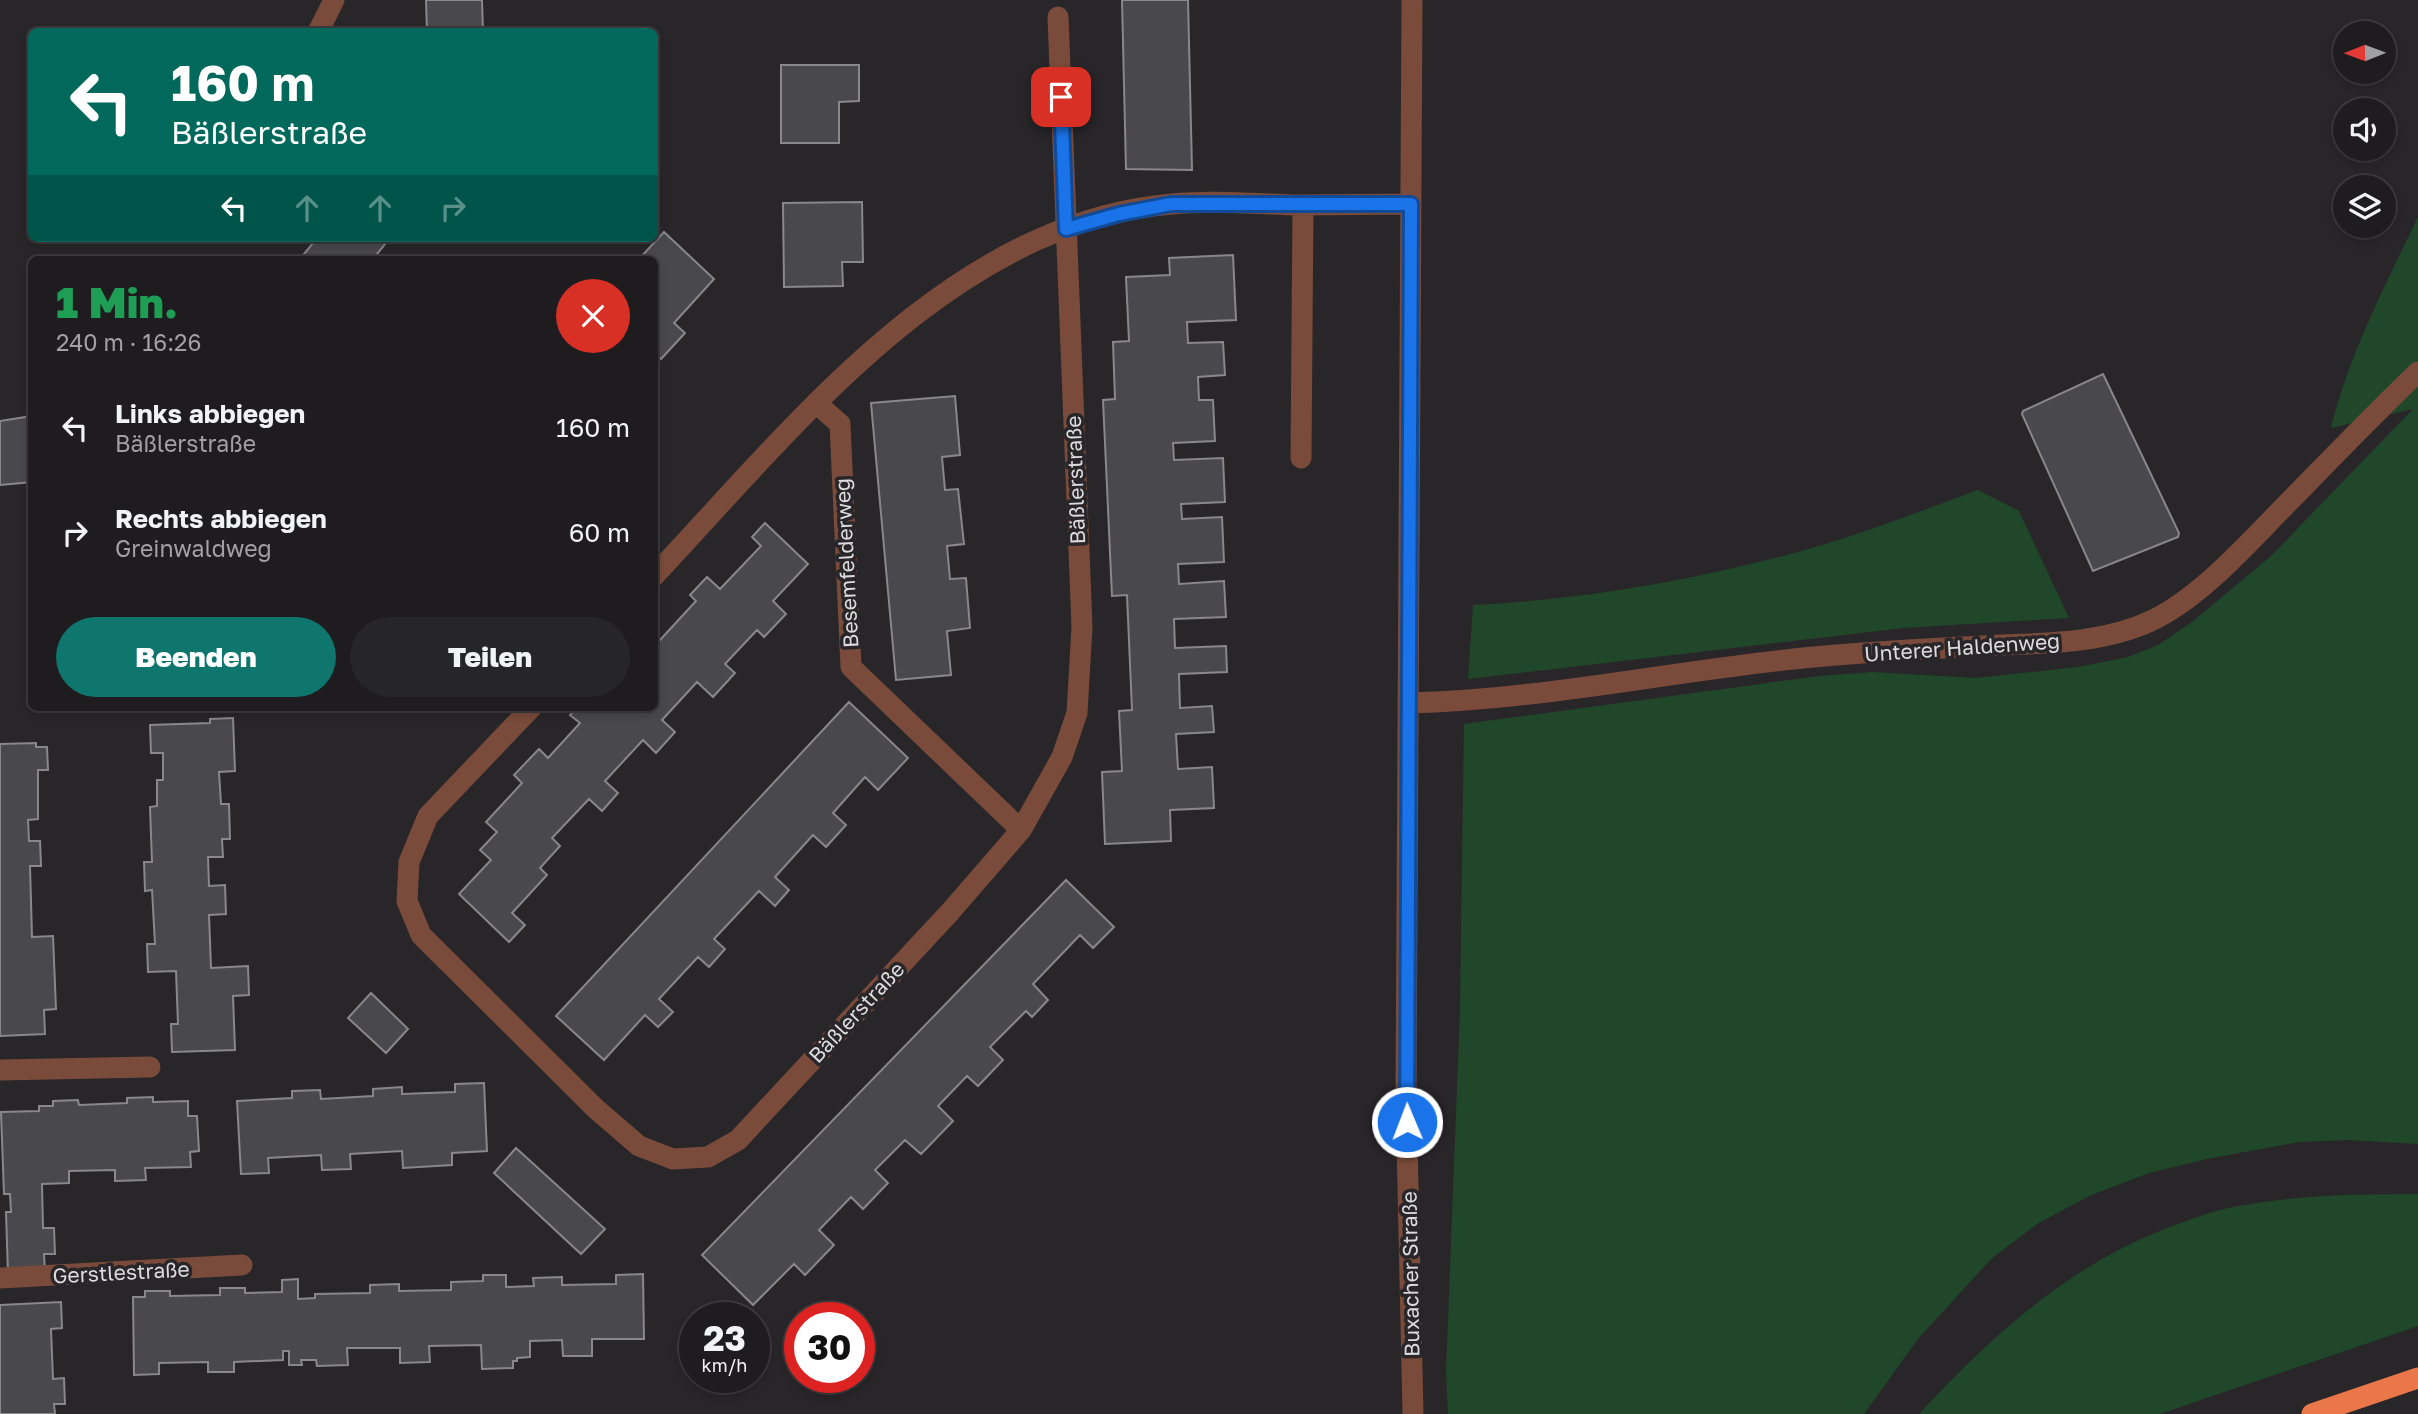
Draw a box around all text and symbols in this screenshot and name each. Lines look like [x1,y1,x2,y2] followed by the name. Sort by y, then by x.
[2333,21,2396,84] north arrow
[2333,21,2396,238] map controls
[171,53,314,112] text: 160 m
[56,56,147,147] icon: left
[1031,67,1091,127] pin
[1042,78,1080,116] icon: arrive
[2333,98,2396,161] button: sound
[171,113,367,151] text: Bäßlerstraße
[2333,175,2396,238] button: layers
[215,189,253,227] icon: left
[288,189,326,227] icon: ahead
[361,189,399,227] icon: ahead
[434,189,472,227] icon: right
[56,277,178,327] text: 1 Min.
[556,279,630,353] button: close
[56,328,201,356] text: 240 m · 16:26
[115,398,305,429] text: Links abbiegen
[56,409,94,447] icon: left
[556,412,630,443] text: 160 m
[1060,415,1090,545] street label: Bäßlerstraße
[115,429,256,457] text: Bäßlerstraße
[829,477,863,649] street label: Besemfelderweg
[115,503,327,534] text: Rechts abbiegen
[56,514,94,552] icon: right
[569,517,630,548] text: 60 m
[115,534,272,562] text: Greinwaldweg
[56,617,336,697] button: Beenden
[350,617,630,697] button: Teilen
[1863,627,2061,667] street label: Unterer Haldenweg
[803,956,909,1068] street label: Bäßlerstraße
[1370,1085,1444,1159] position arrow
[1396,1191,1424,1357] street label: Buxacher Straße
[52,1255,190,1289] street label: Gerstlestraße
[784,1302,875,1393] speed limit sign: 30
[703,1317,746,1359] text: 23
[702,1354,747,1376] text: km/h

